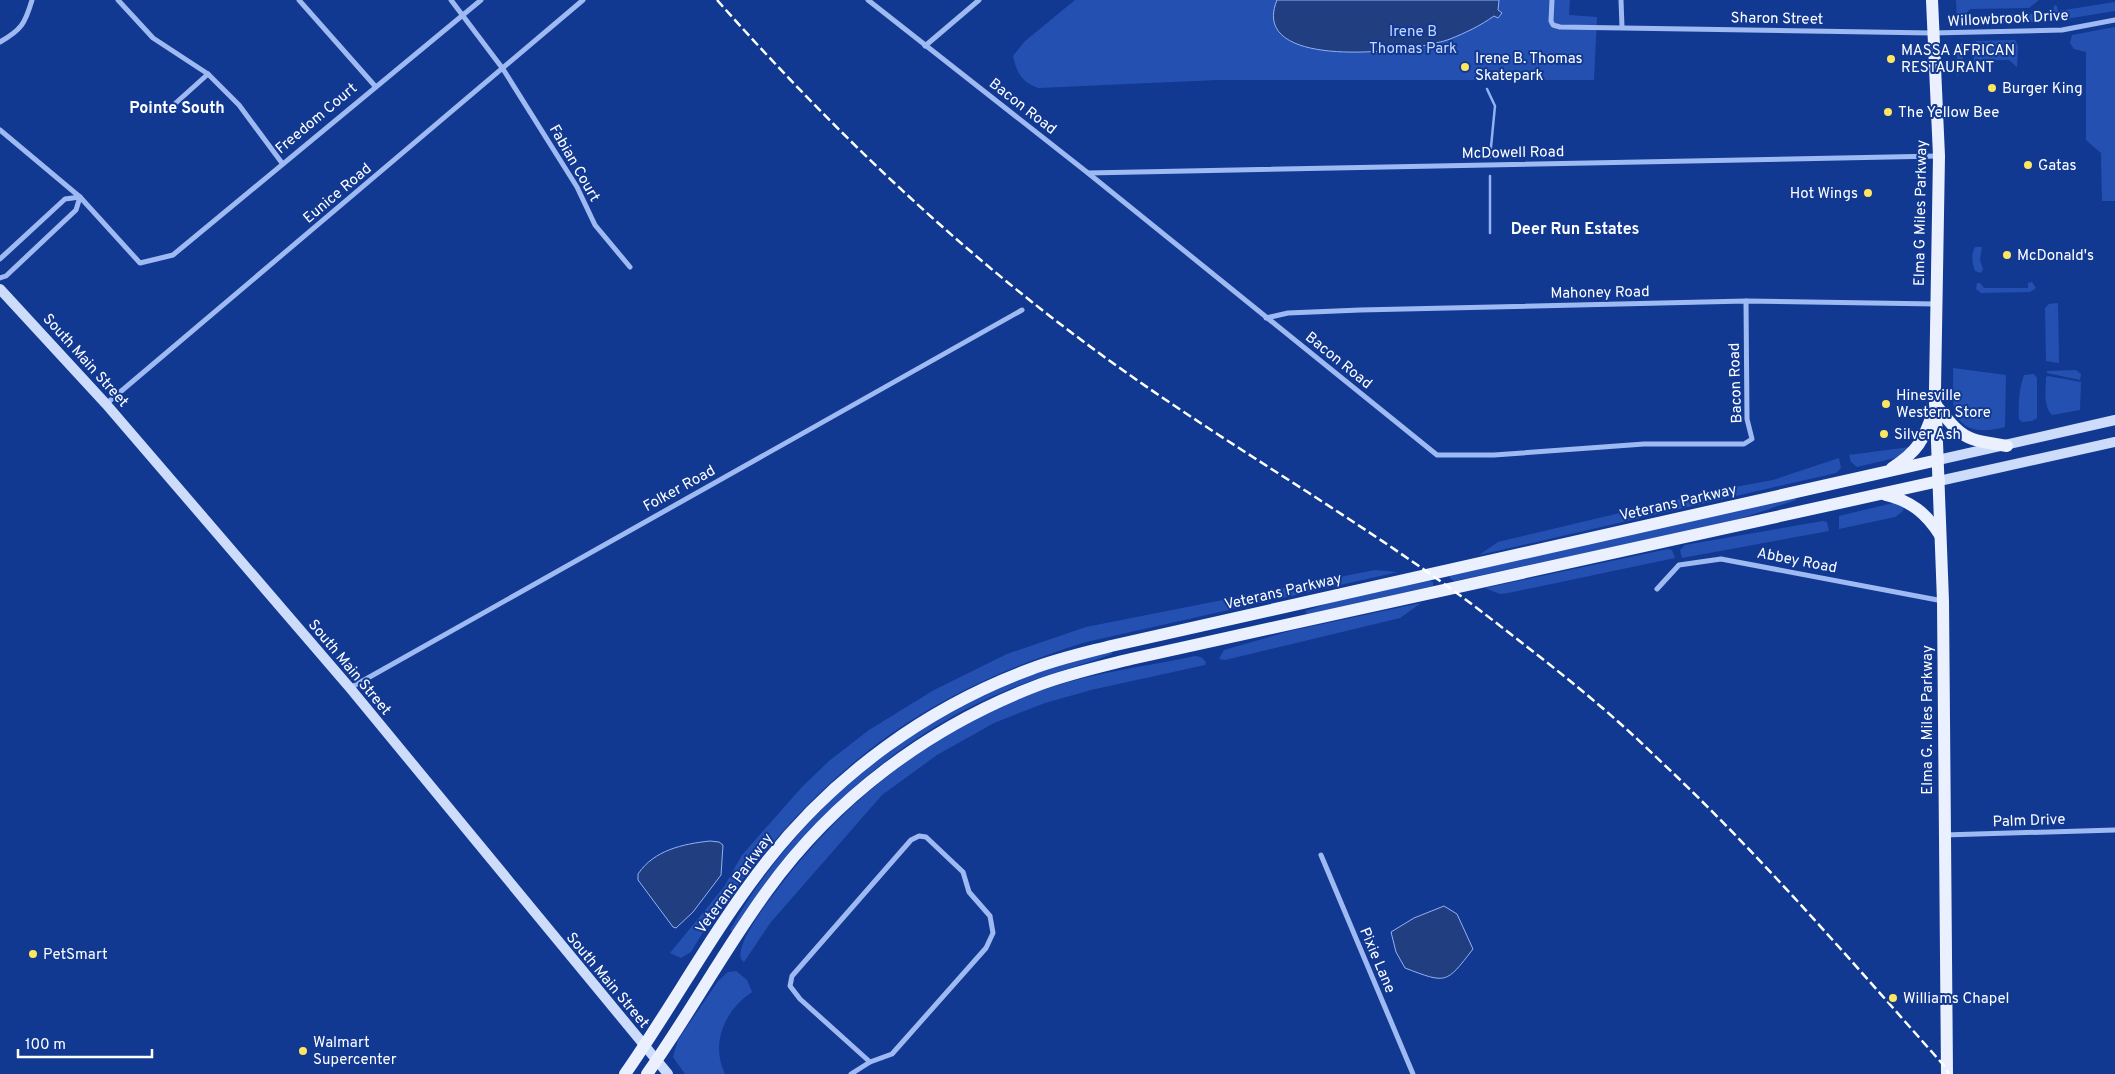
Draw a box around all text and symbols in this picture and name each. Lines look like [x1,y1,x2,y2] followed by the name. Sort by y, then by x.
[1947,7,2069,32] street label: Willowbrook Drive
[1731,9,1823,30] street label: Sharon Street
[1369,23,1457,59] park label: Irene B Thomas Park
[1901,42,2015,78] place label: MASSA AFRICAN RESTAURANT
[1475,50,1583,86] place label: Irene B. Thomas Skatepark
[1885,53,1897,65] marker: MASSA AFRICAN RESTAURANT
[1459,61,1471,73] marker: Irene B. Thomas Skatepark
[984,75,1060,140] street label: Bacon Road
[272,79,362,159] street label: Freedom Court
[2002,80,2083,99] place label: Burger King
[1986,82,1998,94] marker: Burger King
[129,99,225,119] district label: Pointe South
[1898,104,1999,123] place label: The Yellow Bee
[1882,106,1894,118] marker: The Yellow Bee
[544,122,603,206] street label: Fabian Court
[1911,140,1932,286] street label: Elma G Miles Parkway
[1462,143,1565,164] street label: McDowell Road
[2038,157,2076,176] place label: Gatas
[2022,159,2034,171] marker: Gatas
[300,160,376,228] street label: Eunice Road
[1790,185,1858,204] place label: Hot Wings
[1862,187,1874,199] marker: Hot Wings
[1511,220,1639,240] district label: Deer Run Estates
[2017,247,2094,266] place label: McDonald's
[2001,249,2013,261] marker: McDonald's
[1550,283,1650,304] street label: Mahoney Road
[38,310,132,412] street label: South Main Street
[1301,328,1375,394] street label: Bacon Road
[1726,342,1747,424] street label: Bacon Road
[1896,387,1991,423] place label: Hinesville Western Store
[1880,398,1892,410] marker: Hinesville Western Store
[1894,426,1961,445] place label: Silver Ash
[1878,428,1890,440] marker: Silver Ash
[640,462,719,517] street label: Folker Road
[1618,481,1739,526] street label: Veterans Parkway
[1755,544,1838,579] street label: Abbey Road
[1223,570,1344,615] street label: Veterans Parkway
[303,616,395,720] street label: South Main Street
[1919,645,1938,795] street label: Elma G. Miles Parkway
[1992,811,2066,832] street label: Palm Drive
[692,830,778,938] street label: Veterans Parkway
[1354,925,1399,996] street label: Pixie Lane
[561,929,653,1033] street label: South Main Street
[43,946,108,965] place label: PetSmart
[27,948,39,960] marker: PetSmart
[1903,990,2009,1009] place label: Williams Chapel
[1887,992,1899,1004] marker: Williams Chapel
[18,1026,151,1058] scale bar
[313,1034,397,1070] place label: Walmart Supercenter
[25,1036,66,1055] text: 100 m
[297,1045,309,1057] marker: Walmart Supercenter

